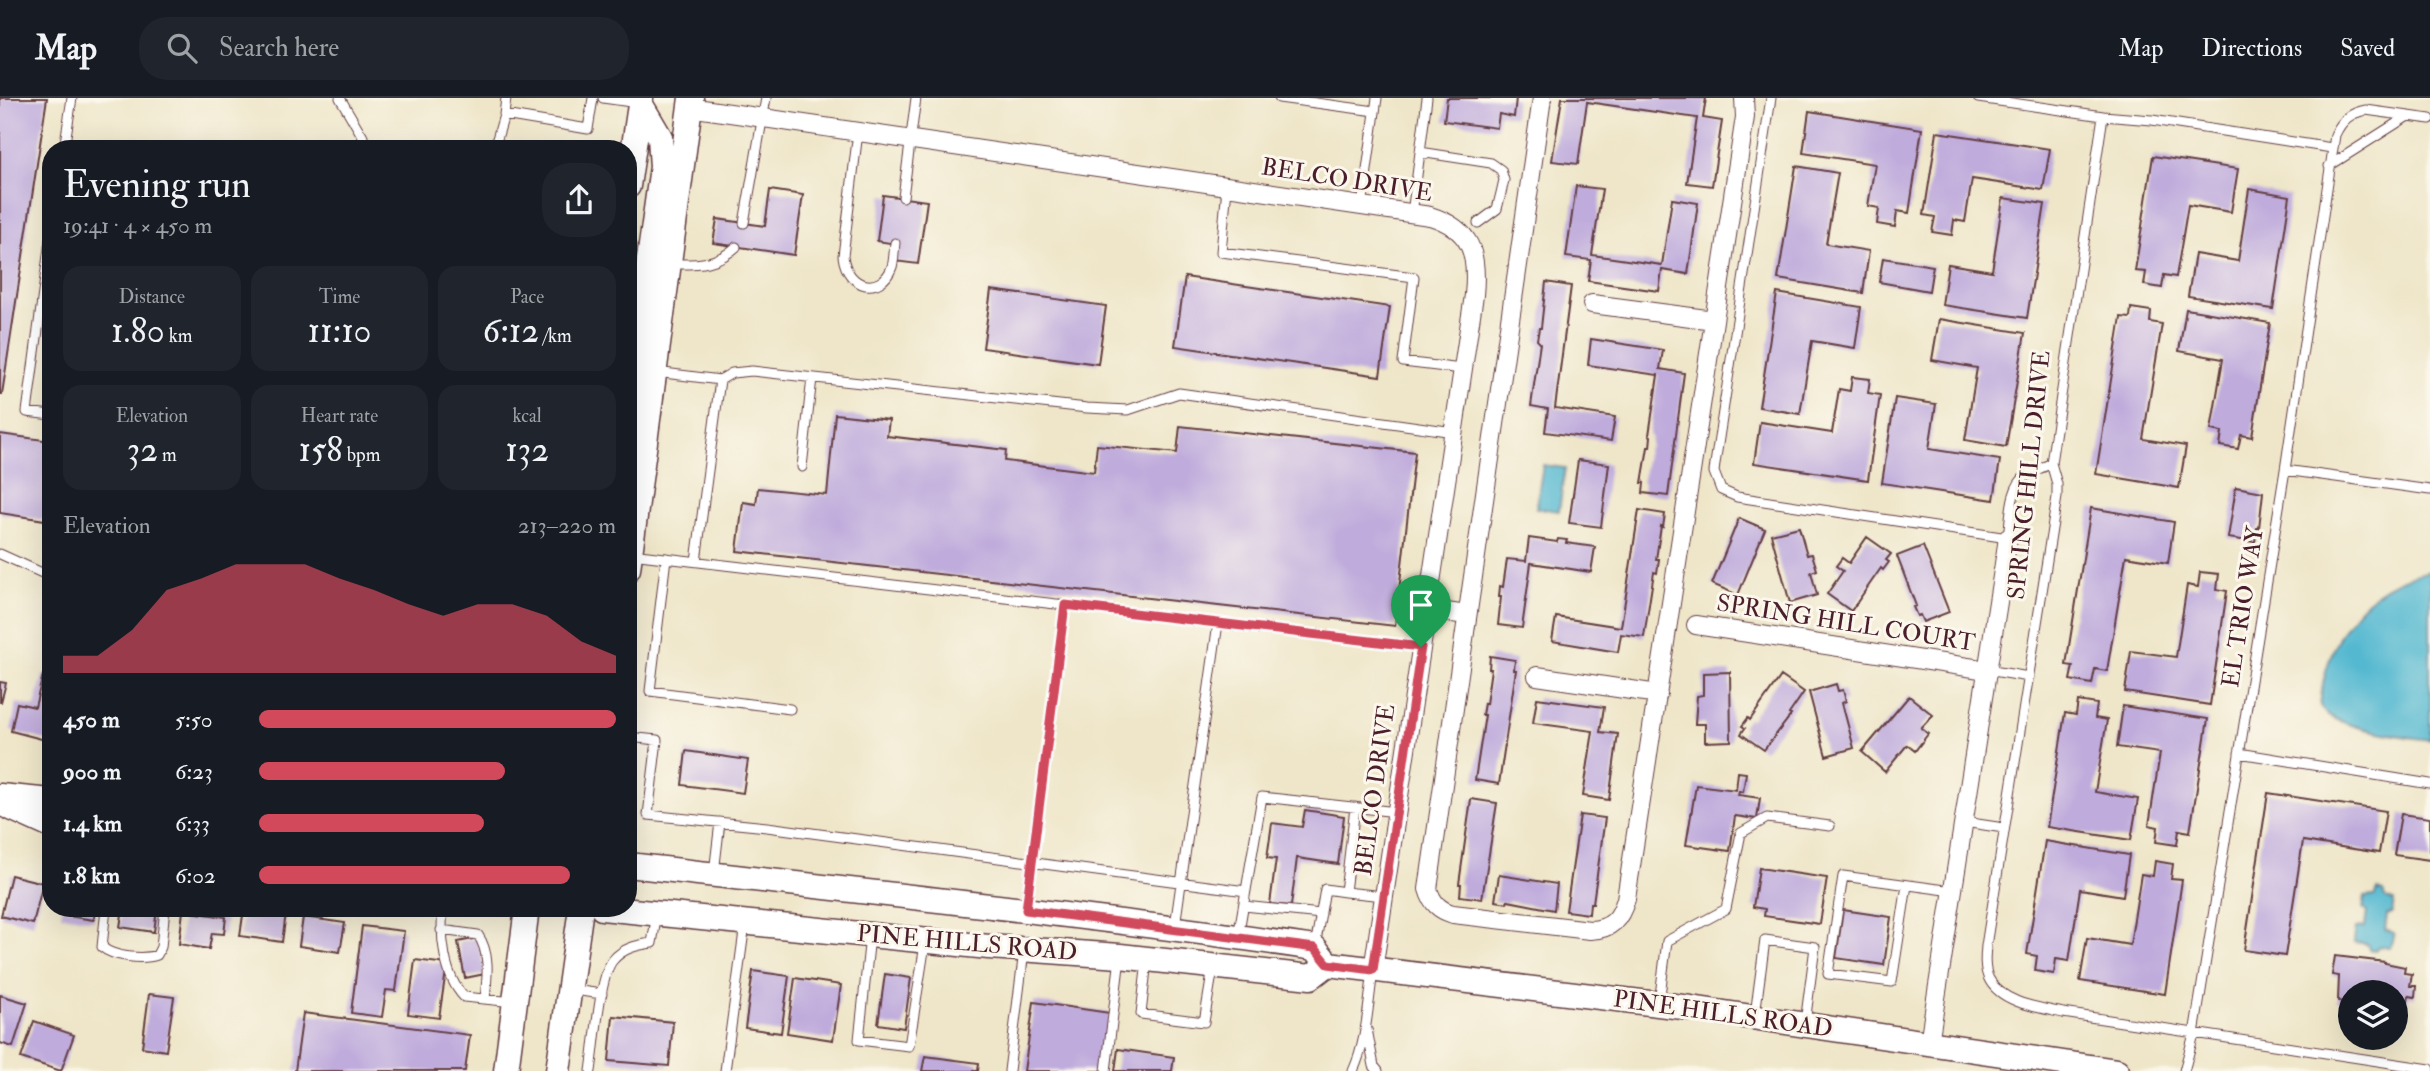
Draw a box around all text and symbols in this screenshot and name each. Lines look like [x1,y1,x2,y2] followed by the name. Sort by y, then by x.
[139,17,629,80] search box
[35,28,97,69] text: Map
[163,29,201,67] icon: search
[219,32,339,64] text: Search here
[2118,33,2163,64] text: Map
[2201,33,2302,64] text: Directions
[2340,33,2395,64] text: Saved
[1259,151,1435,209] street label: BELCO DRIVE
[63,161,251,209] text: Evening run
[542,163,616,237] button: share
[63,211,212,240] text: 19:41 · 4 × 450 m
[119,285,185,309] text: Distance
[319,285,360,309] text: Time
[510,285,544,309] text: Pace
[111,309,165,353] text: 1.80
[308,309,371,353] text: 11:10
[483,309,539,353] text: 6:12
[165,324,193,348] text: km
[539,324,572,348] text: /km
[2001,349,2057,601] street label: SPRING HILL DRIVE
[116,404,188,428] text: Elevation
[301,404,378,428] text: Heart rate
[513,404,542,428] text: kcal
[127,428,158,472] text: 32
[299,428,343,472] text: 158
[505,428,549,472] text: 132
[158,443,177,467] text: m
[343,443,380,467] text: bpm
[63,511,151,540] text: Elevation
[518,511,616,540] text: 213–220 m
[2215,524,2271,690] street label: EL TRIO WAY
[1391,575,1451,647] pin
[1402,586,1440,624] icon: arrive
[1714,587,1978,659] street label: SPRING HILL COURT
[1348,702,1402,878] street label: BELCO DRIVE
[63,705,120,734] text: 450 m
[175,705,213,734] text: 5:50
[63,757,121,786] text: 900 m
[175,757,213,786] text: 6:23
[63,809,122,838] text: 1.4 km
[175,809,210,838] text: 6:33
[63,861,120,890] text: 1.8 km
[175,861,216,890] text: 6:02
[856,918,1078,968] street label: PINE HILLS ROAD
[2338,980,2408,1050] map controls
[2338,980,2408,1050] button: layers
[1612,983,1834,1045] street label: PINE HILLS ROAD

